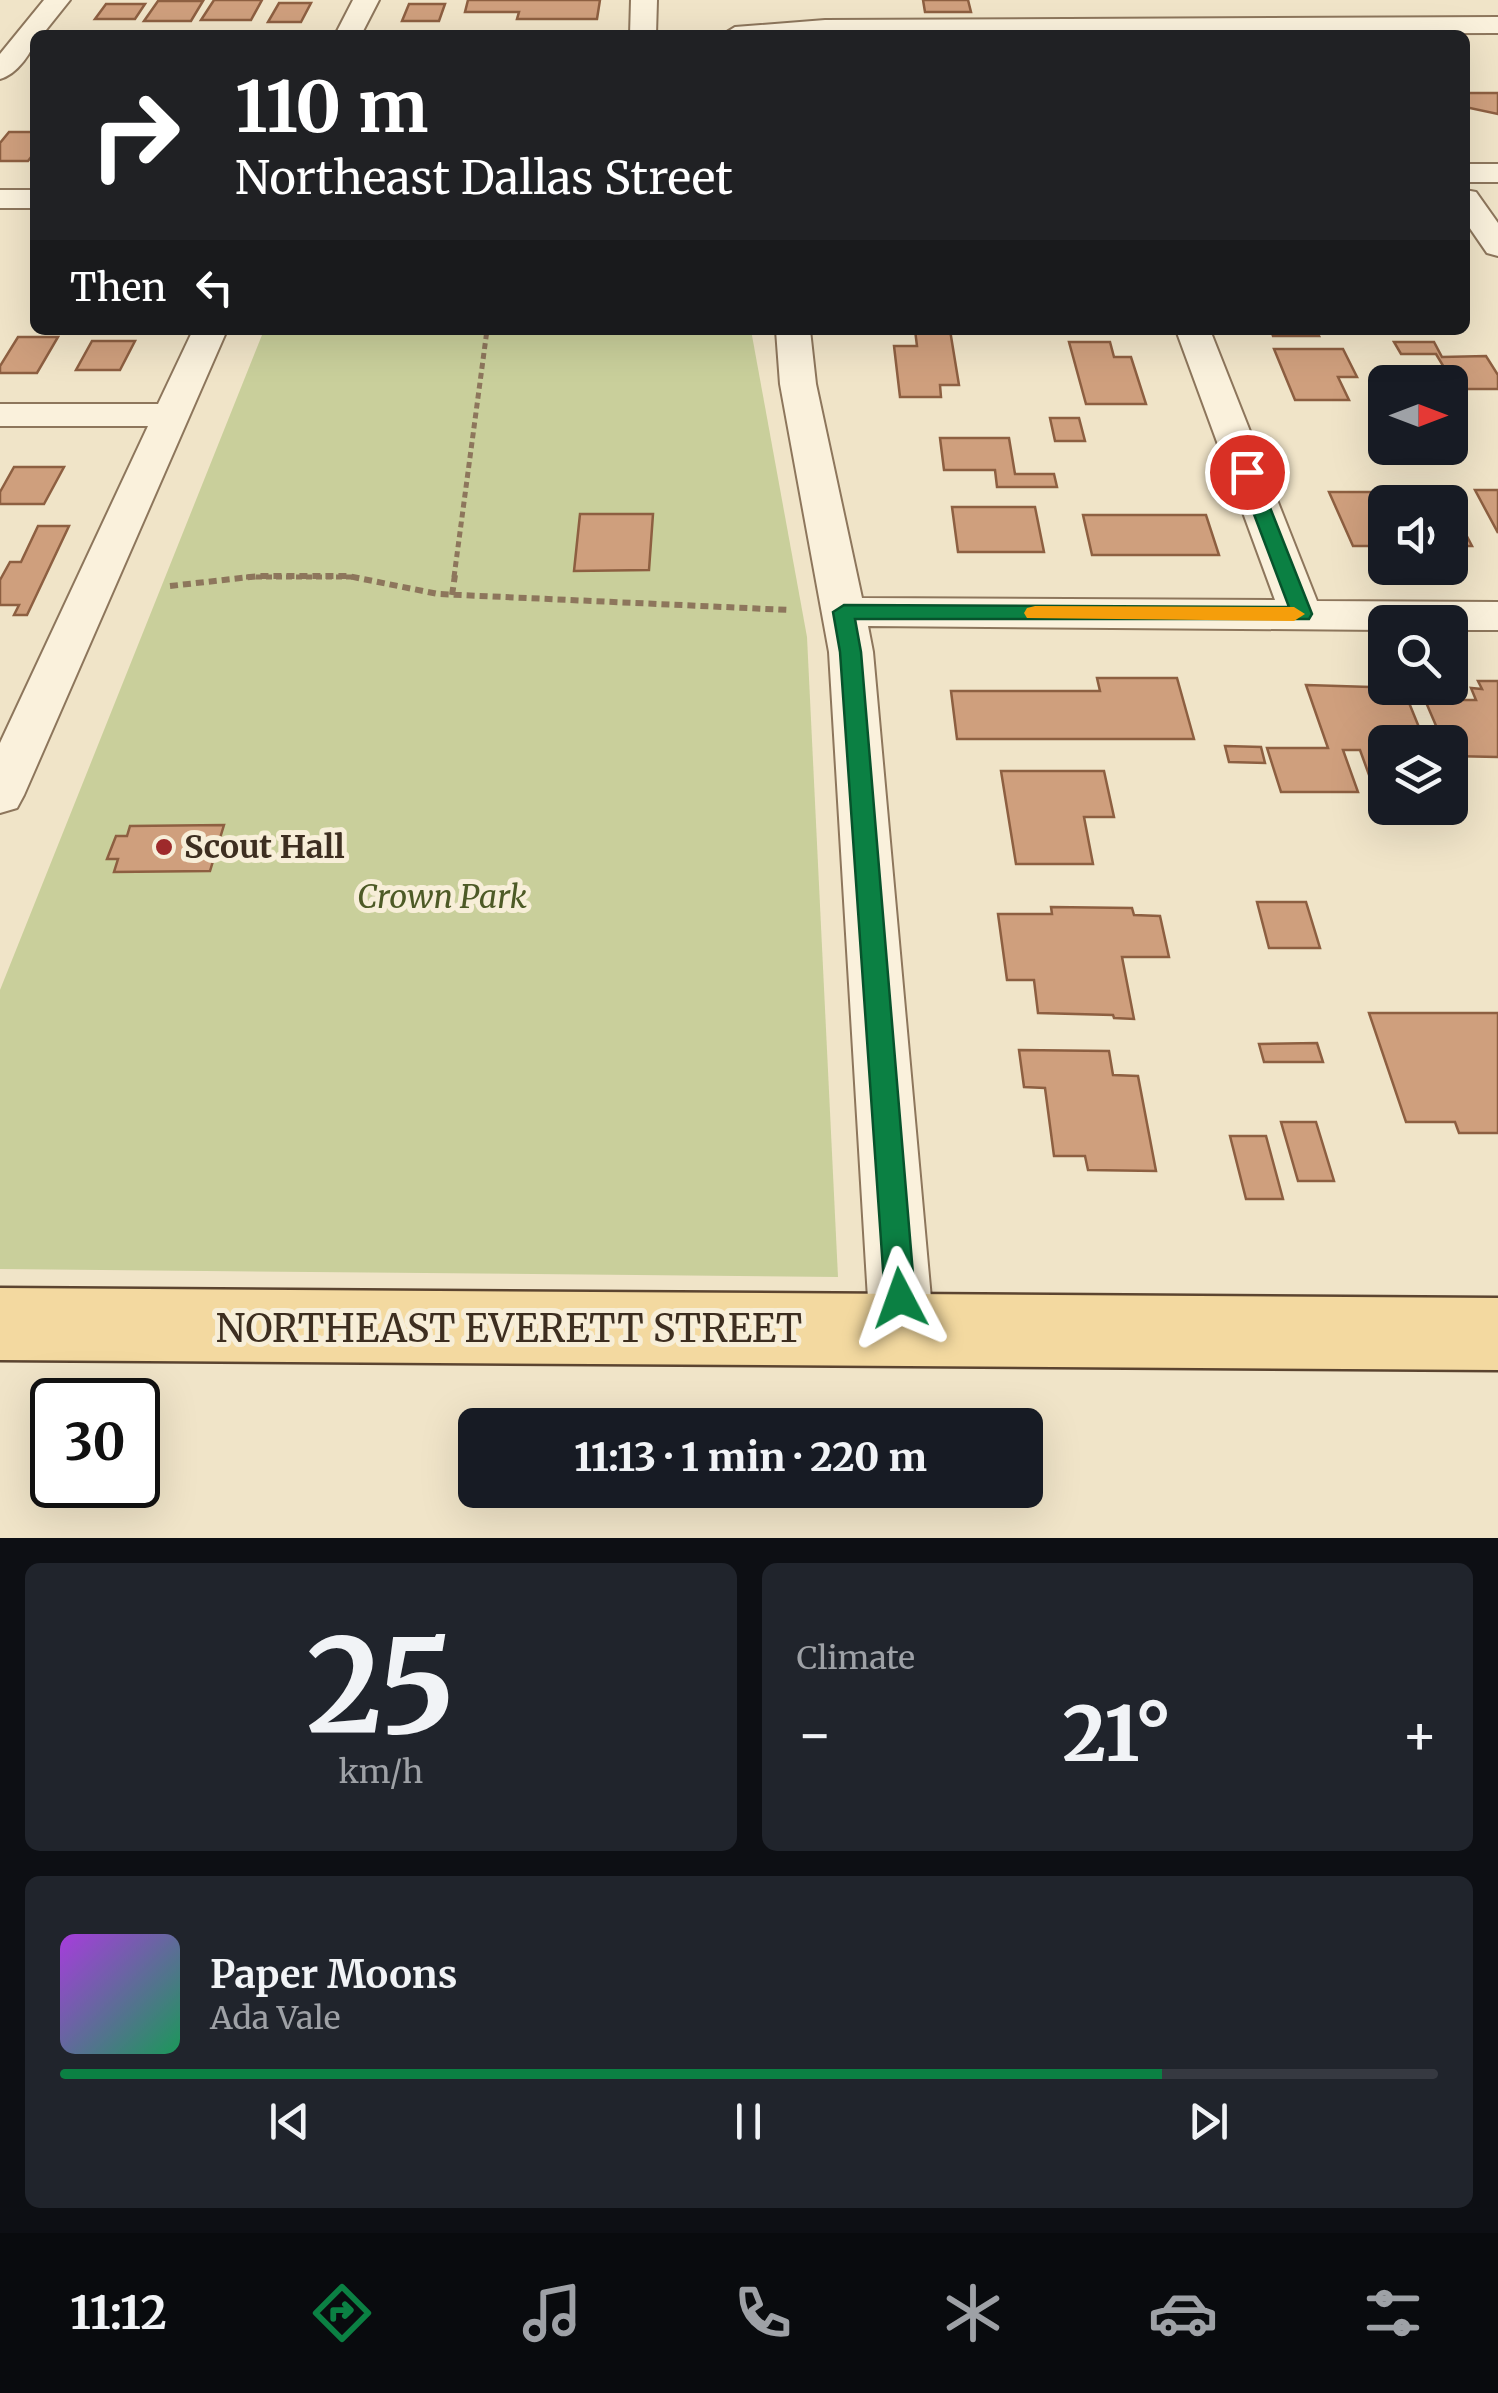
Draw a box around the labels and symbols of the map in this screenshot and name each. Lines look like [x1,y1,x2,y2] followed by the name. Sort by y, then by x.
[1368,365,1468,465] north arrow
[1205,430,1290,515] pin
[184,827,345,867] place label: Scout Hall
[153,836,175,858] marker: Scout Hall
[357,877,527,917] park label: Crown Park
[848,1246,952,1350] position arrow
[216,1305,802,1352] street label: NORTHEAST EVERETT STREET
[30,1378,160,1508] speed limit sign: 30

